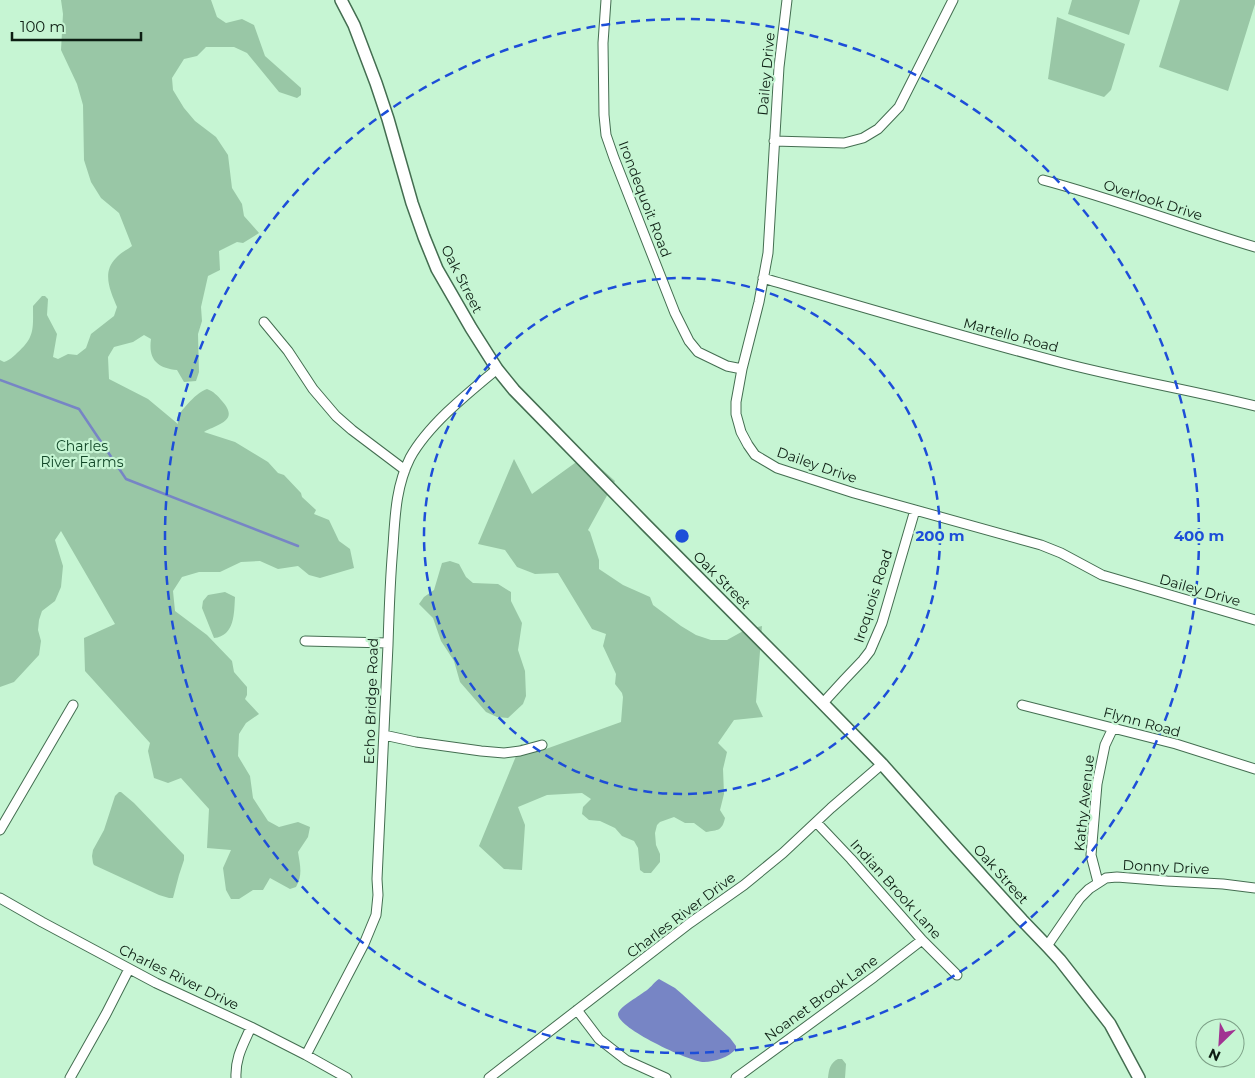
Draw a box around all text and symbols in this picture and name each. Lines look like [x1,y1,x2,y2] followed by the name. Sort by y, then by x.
[12,10,141,42] scale bar
[20,17,65,36] text: 100 m
[753,32,779,116] street label: Dailey Drive
[615,138,675,260] street label: Irondequoit Road
[1101,176,1205,224] street label: Overlook Drive
[437,242,487,316] street label: Oak Street
[961,314,1061,356] street label: Martello Road
[40,437,124,471] park label: Charles River Farms
[775,443,859,487] street label: Dailey Drive
[915,526,965,545] text: 200 m
[1174,526,1224,545] text: 400 m
[673,527,691,545] centre of rings
[689,547,755,613] street label: Oak Street
[849,547,897,645] street label: Iroquois Road
[1157,570,1243,610] street label: Dailey Drive
[360,637,382,765] street label: Echo Bridge Road
[1101,703,1183,741] street label: Flynn Road
[1070,754,1098,852] street label: Kathy Avenue
[846,835,946,943] street label: Indian Brook Lane
[969,840,1033,908] street label: Oak Street
[1122,856,1210,878] street label: Donny Drive
[623,868,739,962] street label: Charles River Drive
[116,940,242,1014] street label: Charles River Drive
[761,951,881,1045] street label: Noanet Brook Lane
[1195,1018,1245,1068] north arrow
[1206,1044,1223,1065] text: N

